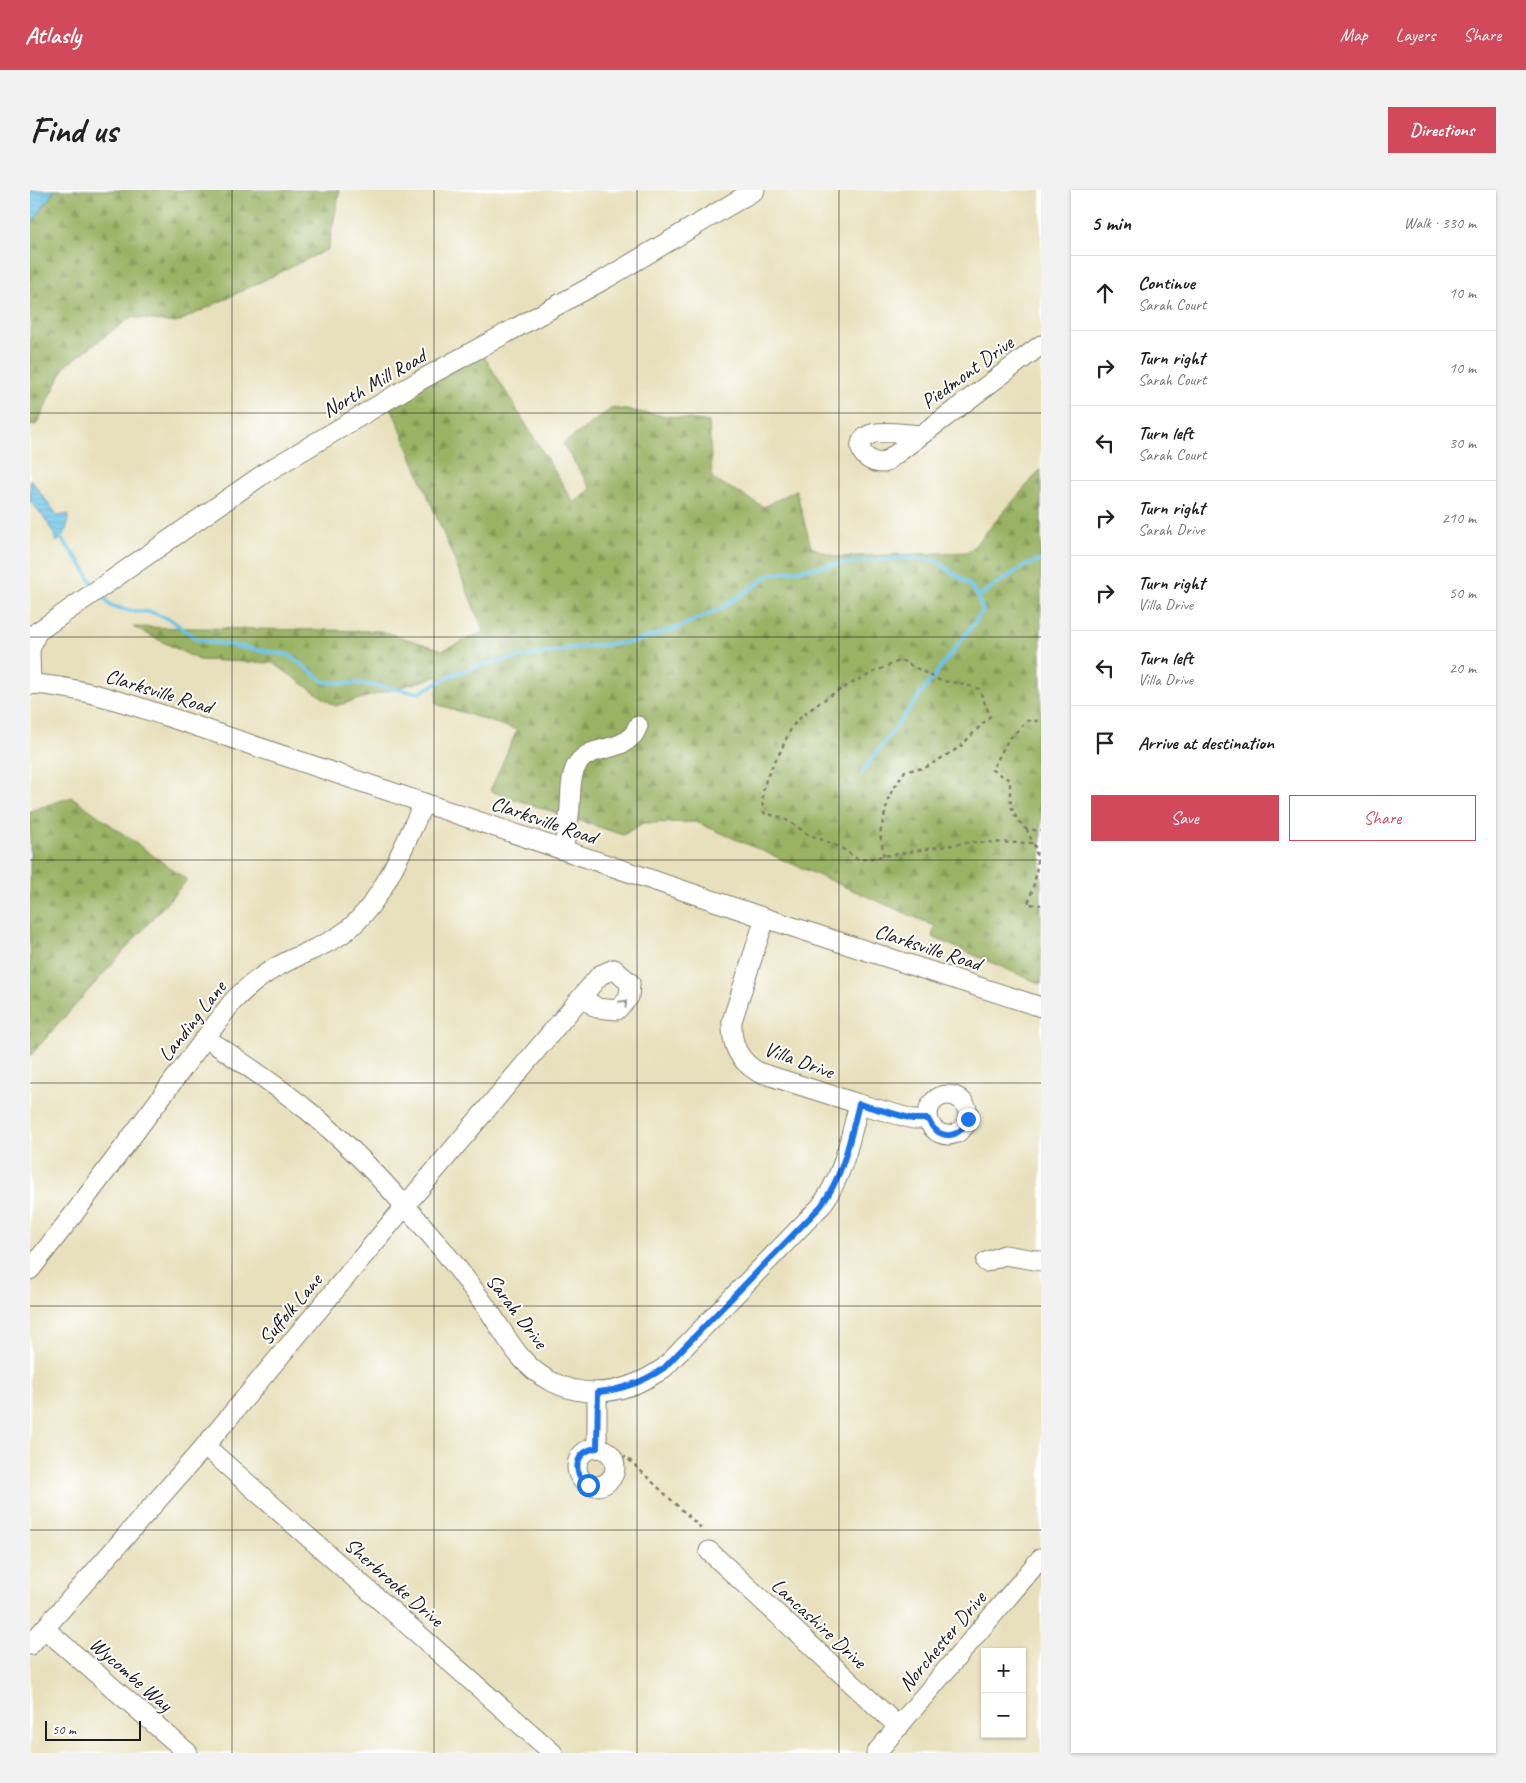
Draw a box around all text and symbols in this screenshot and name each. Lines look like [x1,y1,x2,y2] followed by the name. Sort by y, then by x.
[25,20,81,50] text: Atlasly
[1340,24,1368,46] text: Map
[1396,24,1435,46] text: Layers
[1463,24,1501,46] text: Share
[1388,107,1496,153] button: Directions
[30,108,117,153] text: Find us
[1091,210,1131,236] text: 5 min
[1404,213,1476,233] text: Walk · 330 m
[1138,271,1195,295] text: Continue
[1091,279,1119,307] icon: ahead
[1449,283,1476,303] text: 10 m
[1138,295,1206,315] text: Sarah Court
[916,329,1019,414] street label: Piedmont Drive
[318,342,433,423] street label: North Mill Road
[1138,346,1205,370] text: Turn right
[1091,354,1119,382] icon: right
[1449,358,1476,378] text: 10 m
[1138,370,1206,390] text: Sarah Court
[1138,421,1193,445] text: Turn left
[1091,429,1119,457] icon: left
[1449,433,1476,453] text: 30 m
[1138,445,1206,465] text: Sarah Court
[1138,496,1205,520] text: Turn right
[1091,504,1119,532] icon: right
[1442,508,1476,528] text: 210 m
[1138,520,1204,540] text: Sarah Drive
[1138,571,1205,595] text: Turn right
[1091,579,1119,607] icon: right
[1449,583,1476,603] text: 50 m
[1138,595,1193,615] text: Villa Drive
[1138,646,1193,670] text: Turn left
[1091,654,1119,682] icon: left
[1449,658,1476,678] text: 20 m
[103,662,219,721] street label: Clarksville Road
[1138,670,1193,690] text: Villa Drive
[1091,729,1119,757] icon: arrive
[1138,731,1274,755] text: Arrive at destination
[488,790,604,851] street label: Clarksville Road
[1091,795,1279,841] button: Save
[1289,795,1476,841] button: Share
[872,918,988,978] street label: Clarksville Road
[152,974,233,1067] street label: Landing Lane
[618,999,627,1008] one-way arrow
[761,1035,839,1085] street label: Villa Drive
[957,1108,980,1131] route end
[253,1266,329,1350] street label: Suffolk Lane
[480,1268,555,1355] street label: Sarah Drive
[577,1474,600,1497] route start
[339,1532,450,1633] street label: Sherbrooke Drive
[766,1572,873,1675] street label: Lancashire Drive
[893,1585,992,1696] street label: Norchester Drive
[84,1631,179,1718] street label: Wycombe Way
[981,1648,1026,1738] map controls
[981,1648,1026,1693] button: +
[981,1693,1026,1738] button: −
[45,1718,141,1741] scale bar
[52,1721,76,1738] text: 50 m

